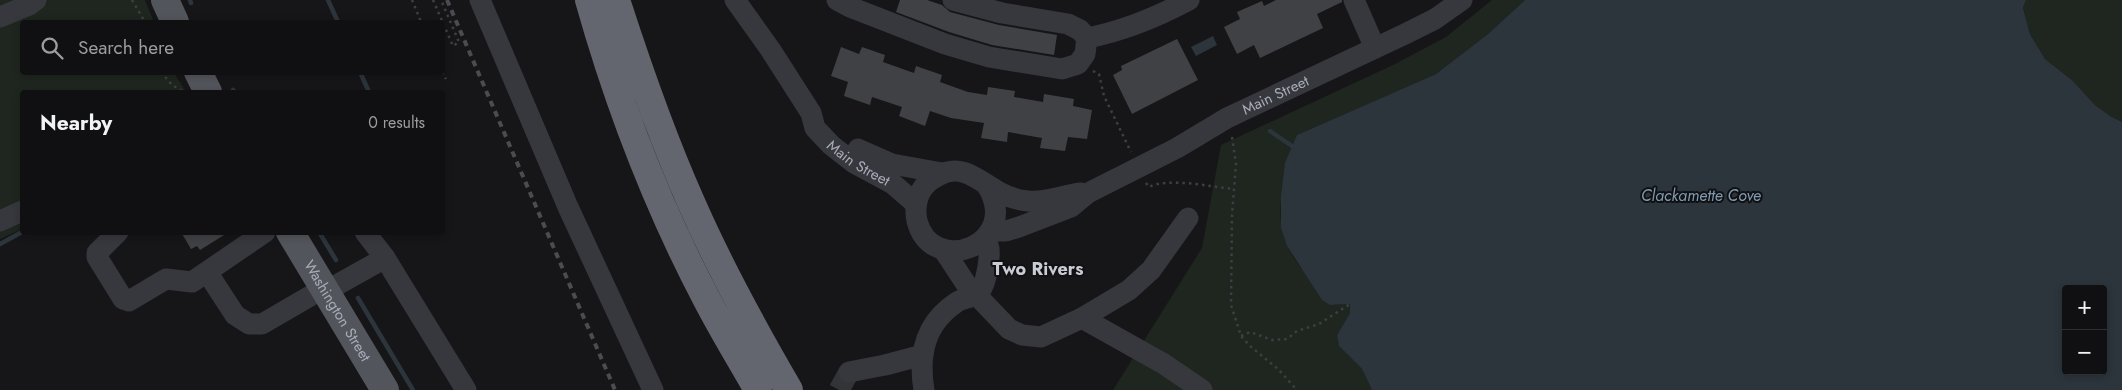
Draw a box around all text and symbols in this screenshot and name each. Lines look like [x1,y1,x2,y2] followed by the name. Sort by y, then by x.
[20,20,445,75] search box
[38,34,66,62] icon: search
[78,34,174,61] text: Search here
[1238,70,1313,120] street label: Main Street
[40,108,112,138] text: Nearby
[368,111,425,134] text: 0 results
[822,135,894,192] street label: Main Street
[1641,184,1761,207] water label: Clackamette Cove
[298,256,377,366] street label: Washington Street
[993,256,1083,282] district label: Two Rivers
[2062,285,2107,375] map controls
[2062,285,2107,330] button: +
[2062,330,2107,375] button: −

